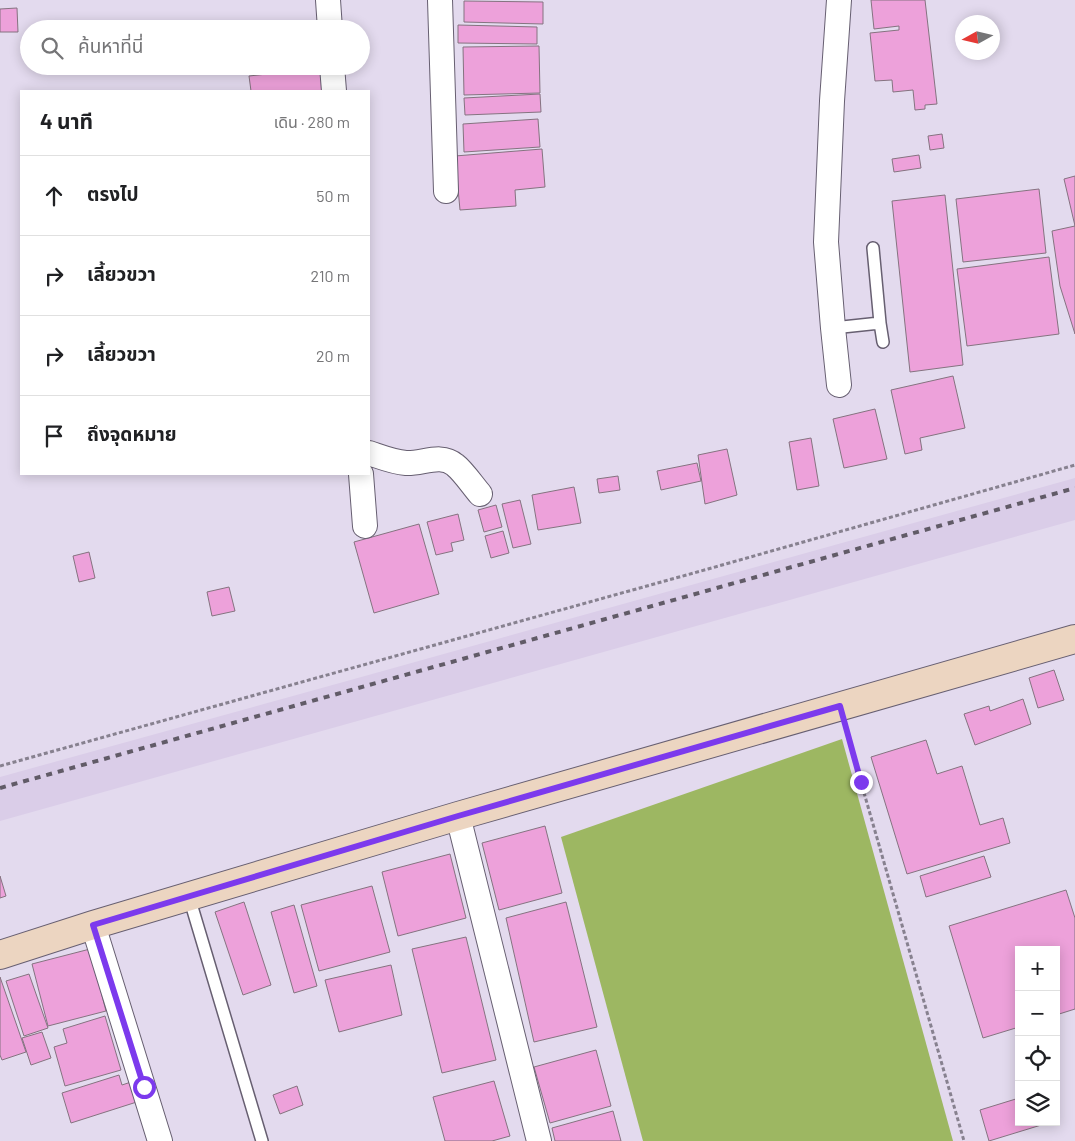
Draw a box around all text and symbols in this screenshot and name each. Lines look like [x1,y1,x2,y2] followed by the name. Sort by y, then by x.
[955,15,1000,60] north arrow
[20,20,370,75] search box
[38,34,66,62] icon: search
[78,34,143,57] text: ค้นหาที่นี่
[40,108,93,133] text: 4 นาที
[274,112,350,131] text: เดิน · 280 m
[40,182,68,210] icon: ahead
[87,182,139,205] text: ตรงไป
[316,186,350,205] text: 50 m
[40,262,68,290] icon: right
[87,262,156,285] text: เลี้ยวขวา
[311,266,350,285] text: 210 m
[40,342,68,370] icon: right
[87,342,156,365] text: เลี้ยวขวา
[316,346,350,365] text: 20 m
[40,422,68,450] icon: arrive
[87,422,177,445] text: ถึงจุดหมาย
[850,771,873,794] route end
[1015,946,1060,1126] map controls
[1015,946,1060,991] button: +
[1015,991,1060,1036] button: −
[1015,1036,1060,1081] button: locate
[133,1076,156,1099] route start
[1015,1081,1060,1126] button: layers

